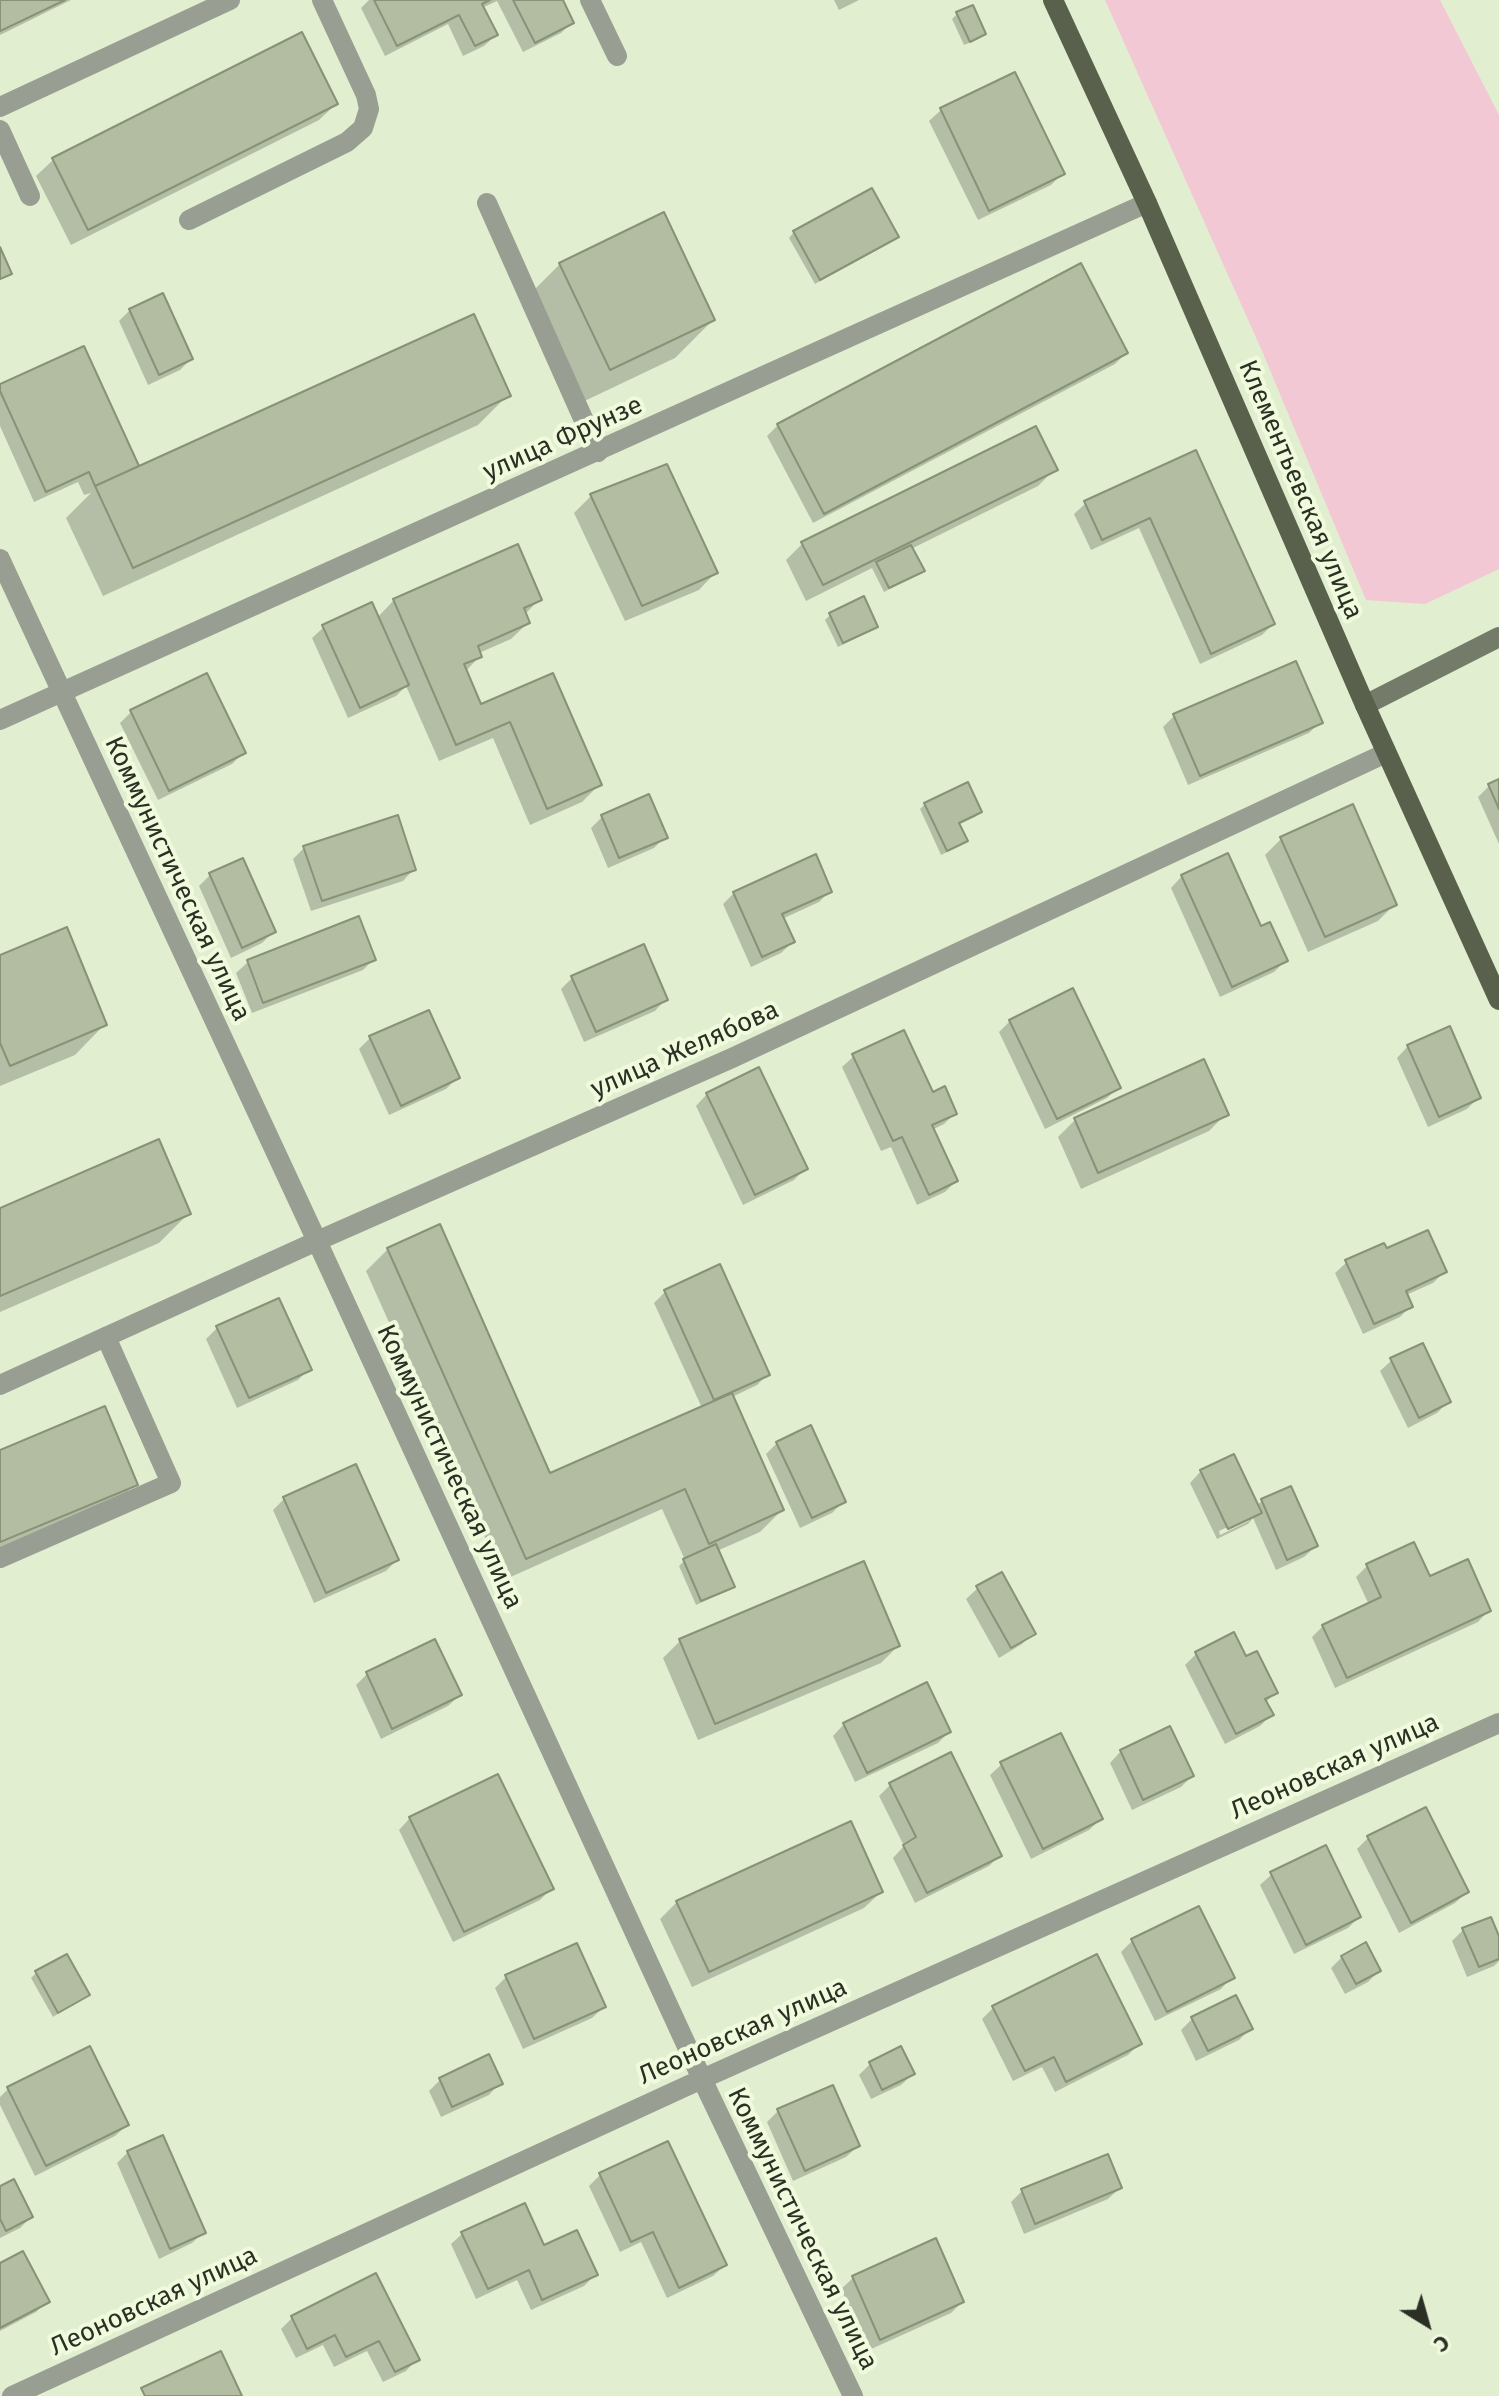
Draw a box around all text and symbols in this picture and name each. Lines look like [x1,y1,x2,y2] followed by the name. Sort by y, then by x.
[1231,356,1369,624] street label: Клементьевская улица
[478,390,648,488] street label: улица Фрунзе
[97,732,257,1026] street label: Коммунистическая улица
[586,995,784,1105] street label: улица Желябова
[369,1320,529,1614] street label: Коммунистическая улица
[1226,1707,1444,1827] street label: Леоновская улица
[634,1972,852,2092] street label: Леоновская улица
[720,2083,884,2375] street label: Коммунистическая улица
[45,2240,263,2364] street label: Леоновская улица
[1387,2284,1467,2364] north arrow
[1429,2329,1455,2358] text: С

